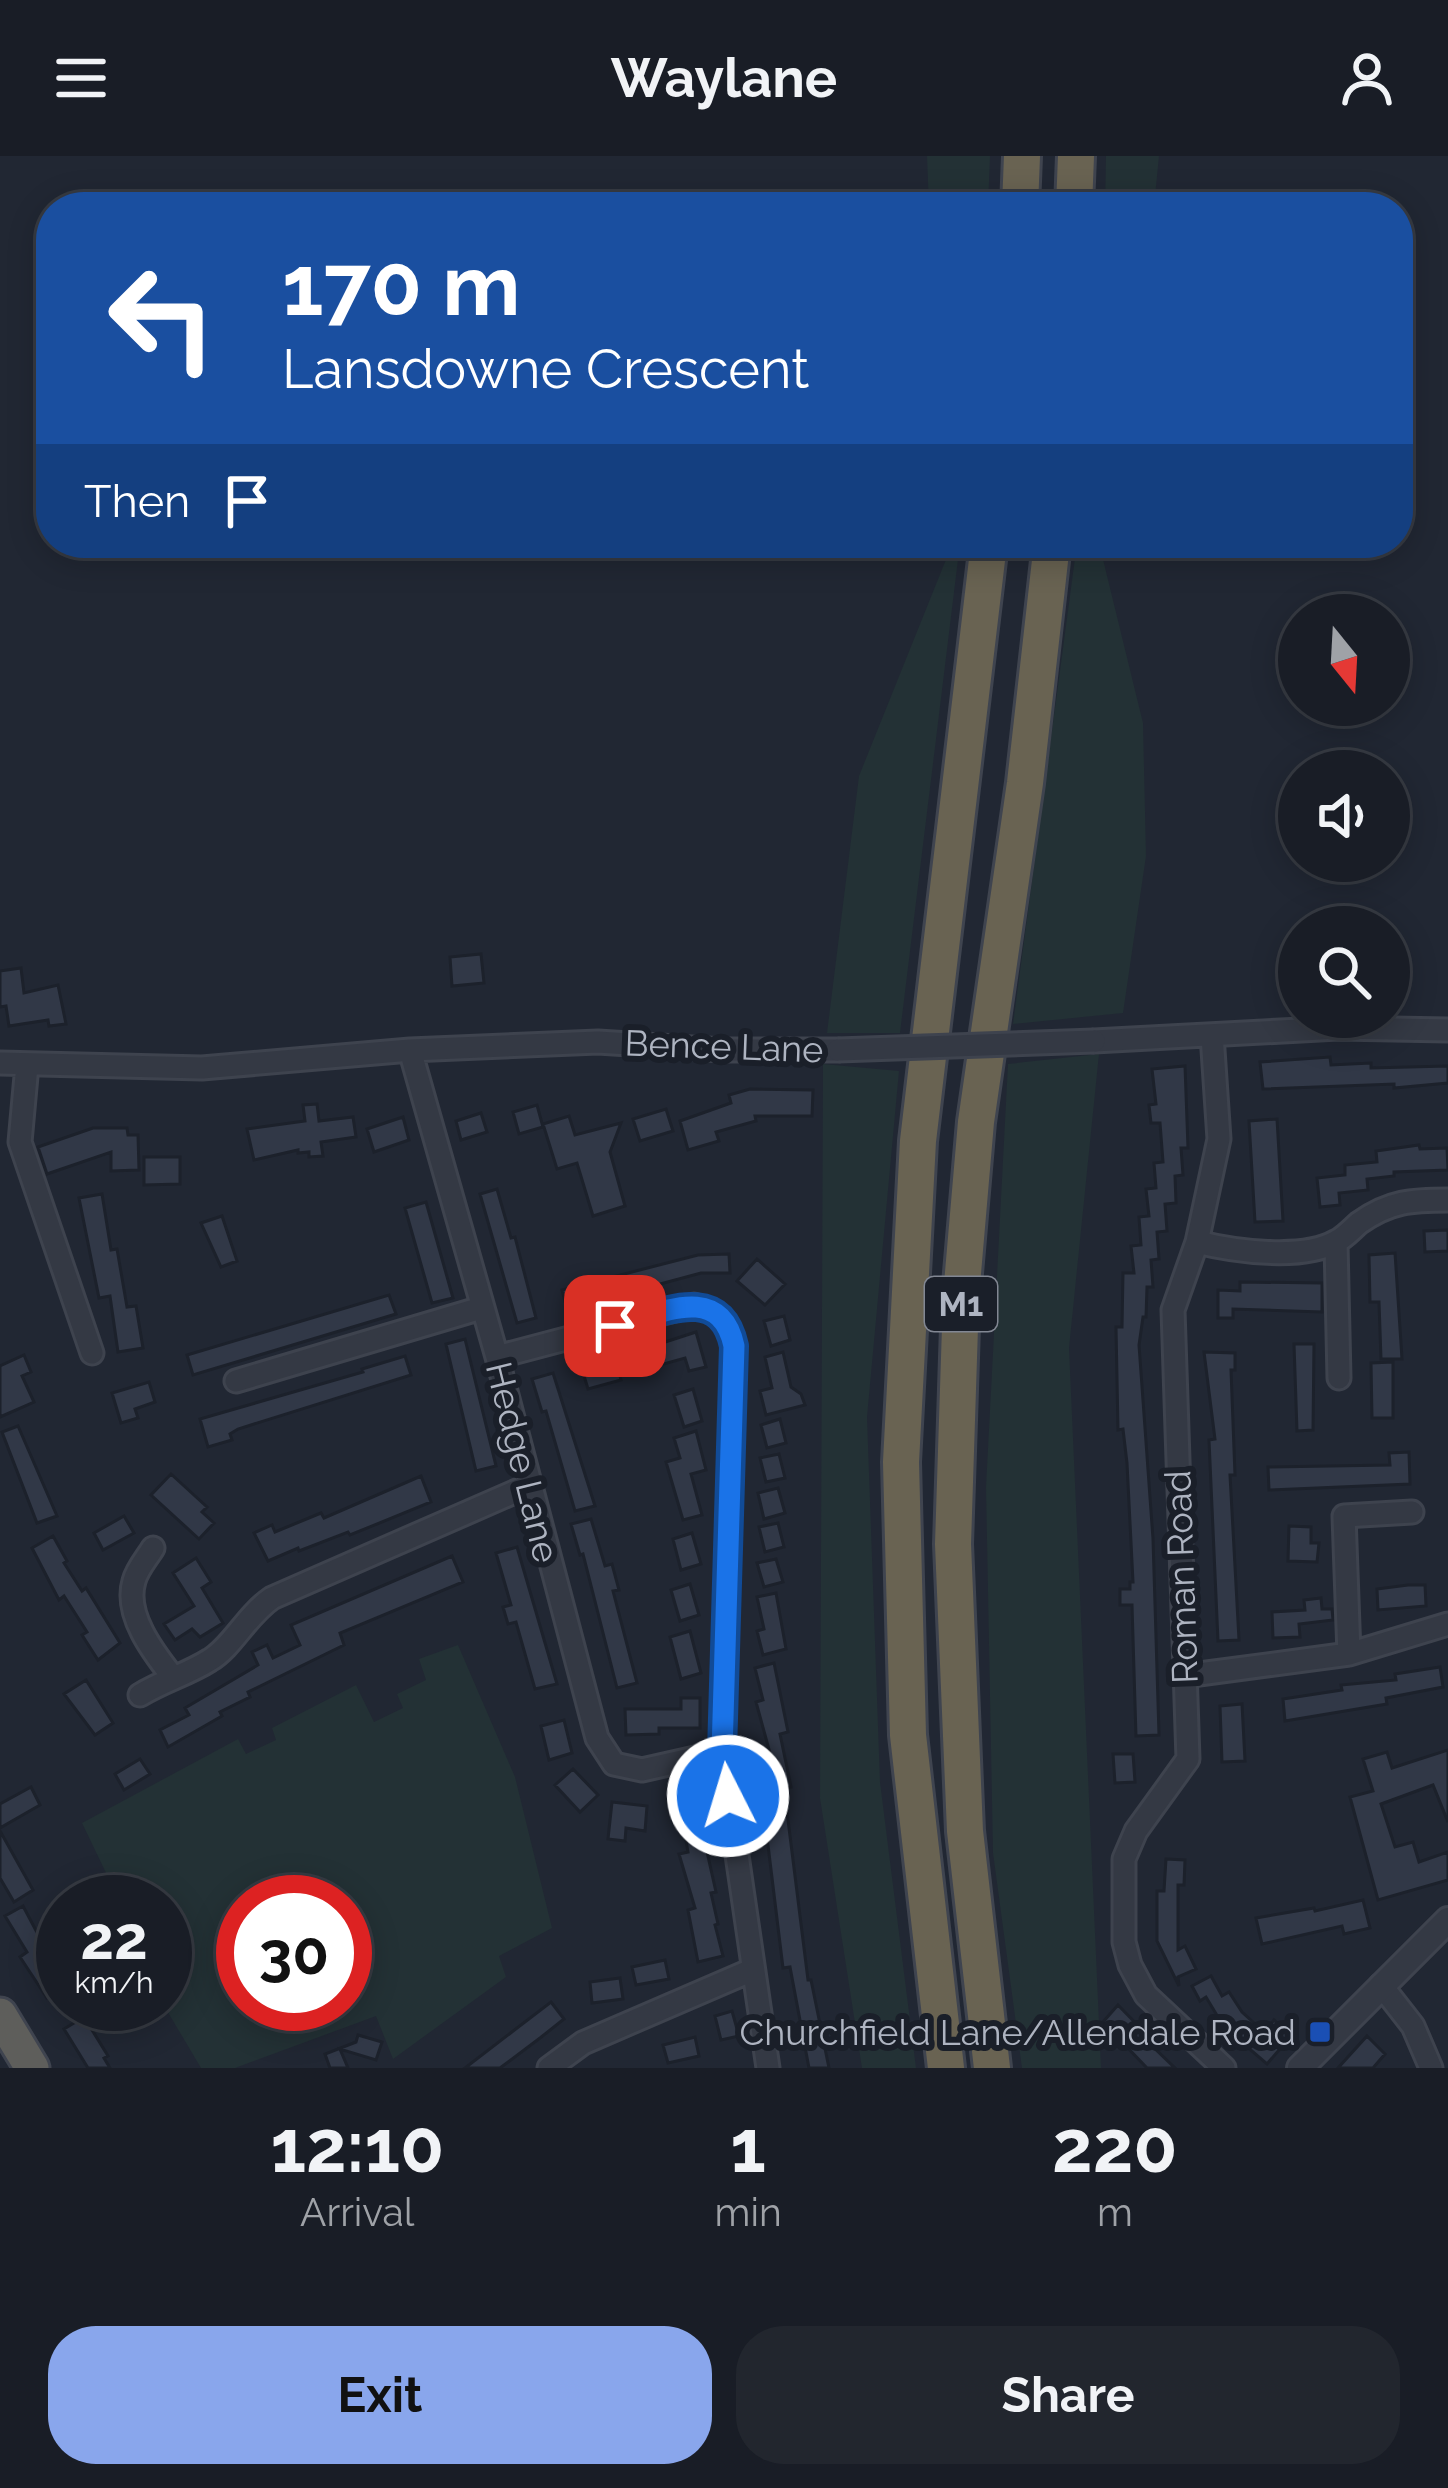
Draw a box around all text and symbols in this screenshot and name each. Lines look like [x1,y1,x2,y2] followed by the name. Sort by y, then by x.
[48,45,114,111] icon: menu
[1334,45,1400,111] icon: person
[611,46,837,110] text: Waylane
[282,236,521,335] text: 170 m
[84,240,240,396] icon: left
[282,337,809,401] text: Lansdowne Crescent
[214,468,280,534] icon: arrive
[84,475,190,528] text: Then
[1278,594,1410,726] north arrow
[1278,594,1410,1038] map controls
[1278,750,1410,882] button: sound
[1278,906,1410,1038] button: search
[624,1022,824,1070] street label: Bence Lane
[564,1275,666,1377] pin
[925,1277,997,1331] road number: M1
[582,1293,648,1359] icon: arrive
[478,1357,568,1567] street label: Hedge Lane
[1156,1470,1206,1684] street label: Roman Road
[665,1733,791,1859] position arrow
[216,1875,372,2031] speed limit sign: 30
[80,1903,148,1973] text: 22
[74,1965,154,2000] text: km/h
[740,2011,1296,2053] place label: Churchfield Lane/Allendale Road
[1307,2019,1333,2045] marker: Churchfield Lane/Allendale Road
[270,2104,444,2189] text: 12:10
[730,2104,766,2189] text: 1
[1052,2104,1178,2189] text: 220
[300,2189,414,2235] text: Arrival
[715,2189,782,2235] text: min
[1097,2189,1133,2235] text: m
[48,2326,712,2464] button: Exit
[736,2326,1400,2464] button: Share

